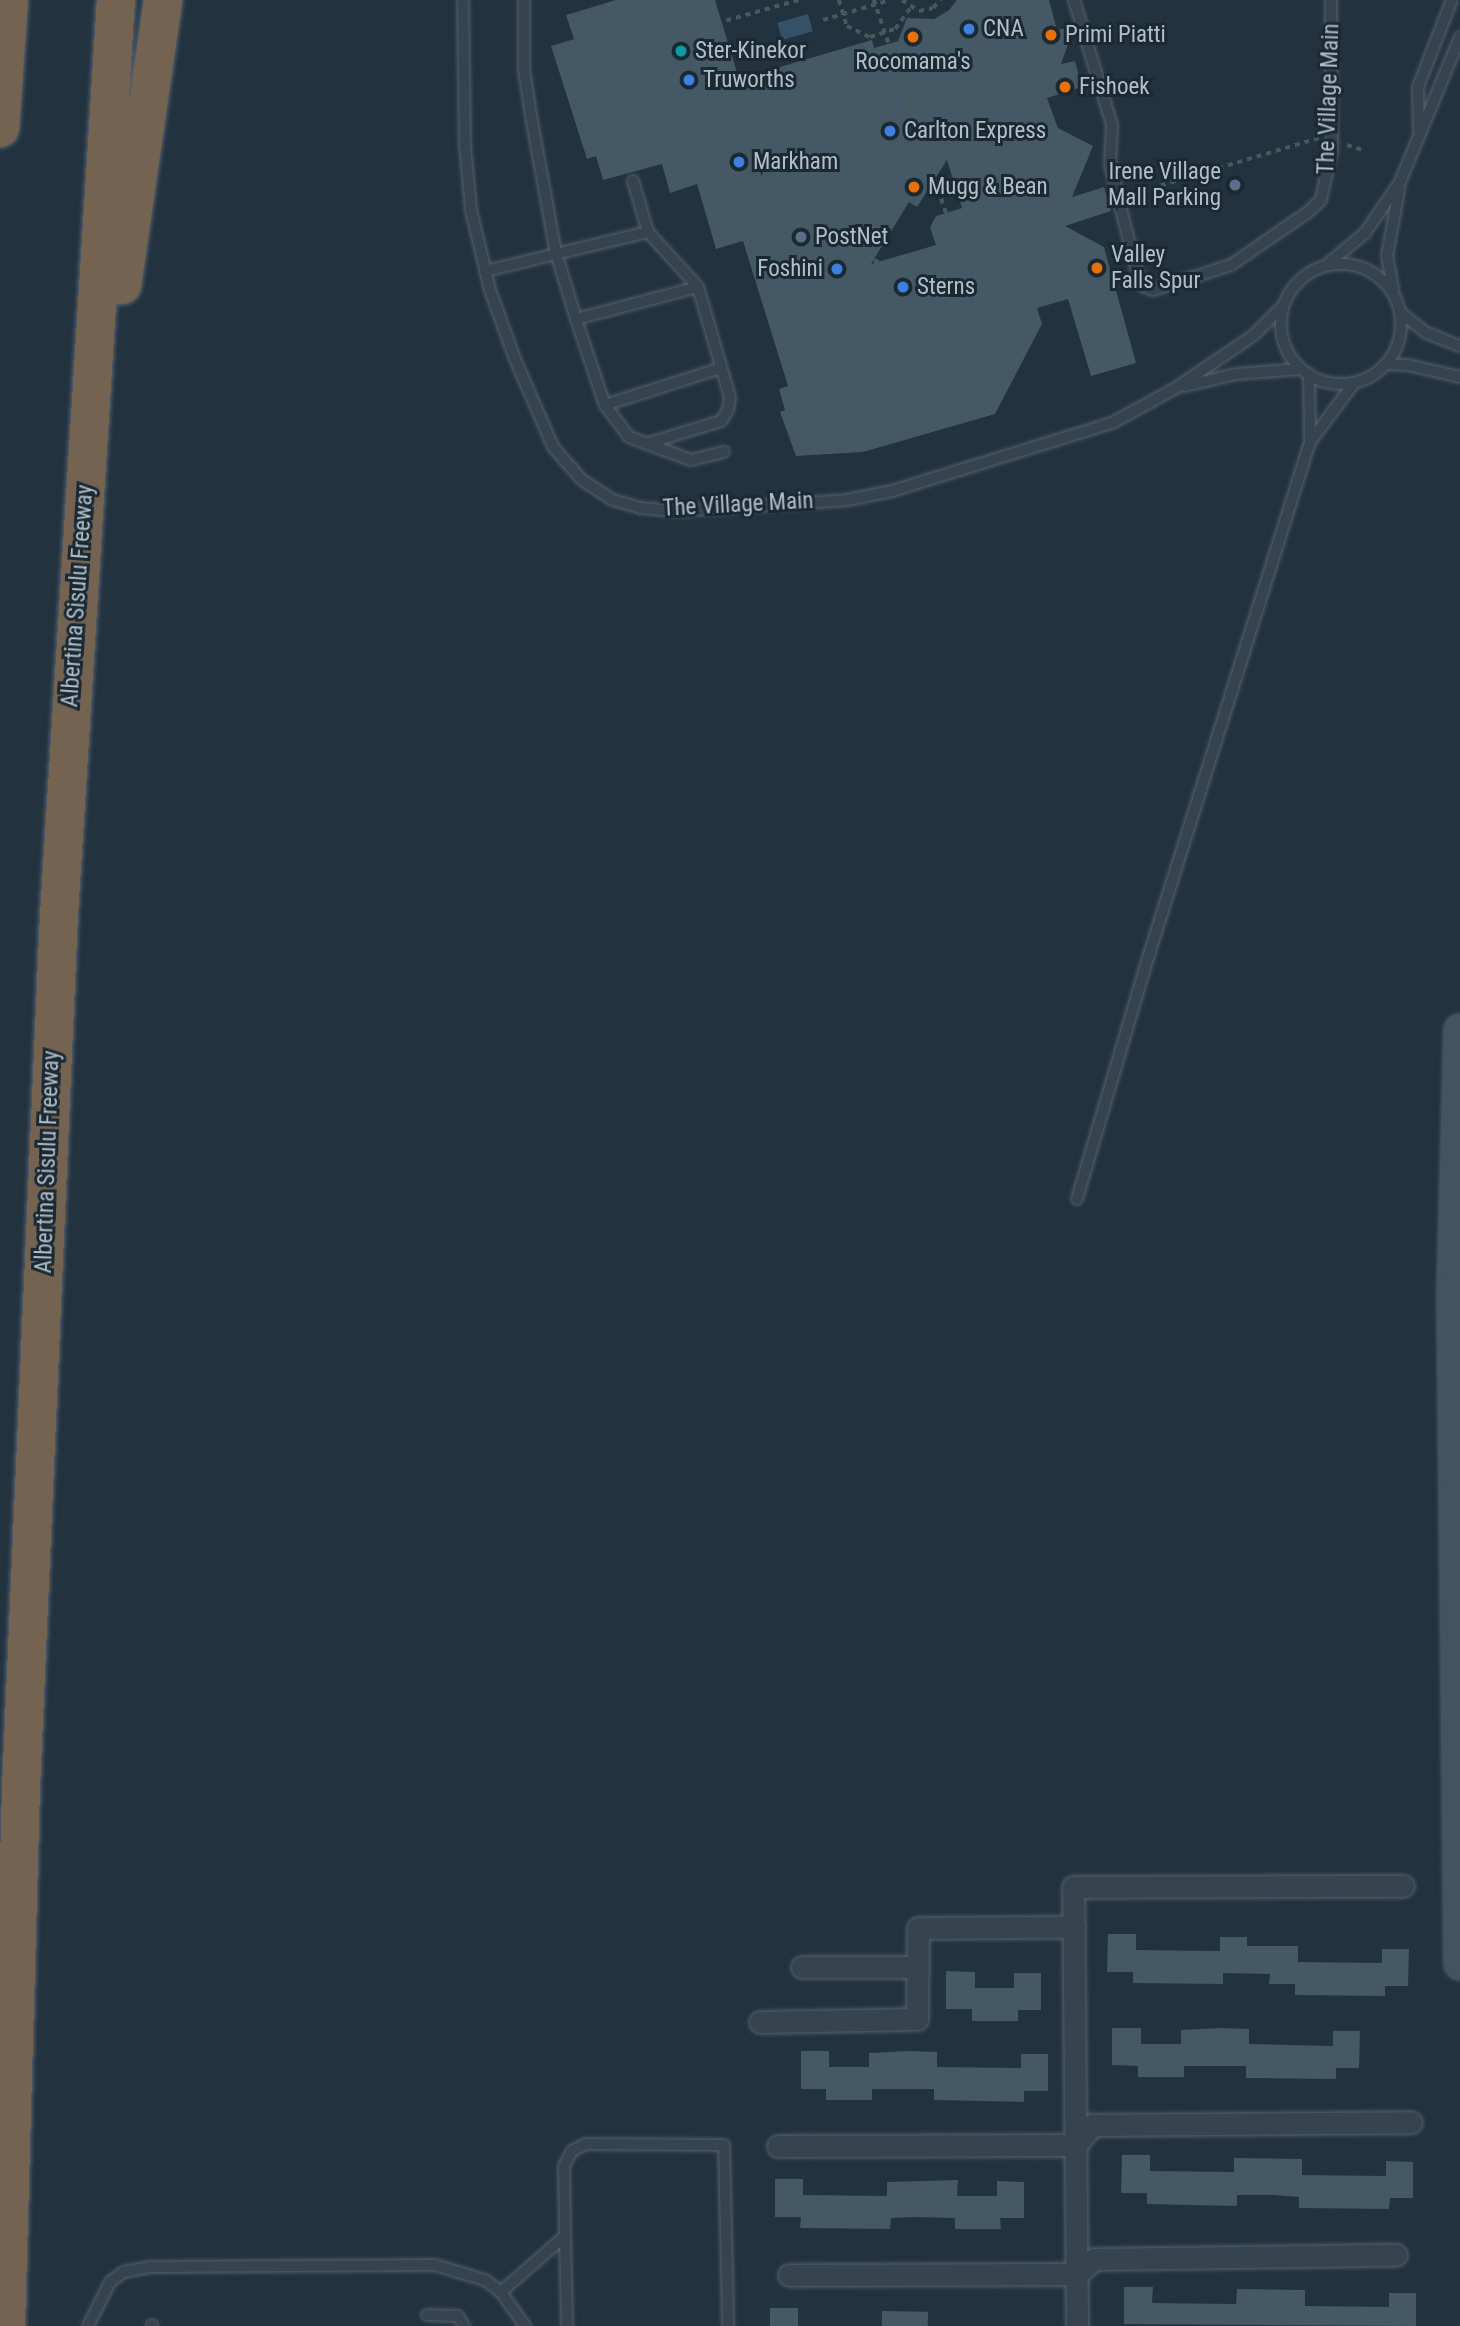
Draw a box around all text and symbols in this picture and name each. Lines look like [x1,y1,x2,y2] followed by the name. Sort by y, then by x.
[983,15,1024,43] place label: CNA
[961,21,977,37] marker: CNA
[1065,21,1166,49] place label: Primi Piatti
[1313,23,1345,175] street label: The Village Main
[1043,27,1059,43] marker: Primi Piatti
[905,29,921,45] marker: Rocomama's
[695,37,806,65] place label: Ster-Kinekor
[673,43,689,59] marker: Ster-Kinekor
[855,48,971,76] place label: Rocomama's
[703,66,795,94] place label: Truworths
[681,72,697,88] marker: Truworths
[1079,73,1150,101] place label: Fishoek
[1057,79,1073,95] marker: Fishoek
[904,117,1046,145] place label: Carlton Express
[882,123,898,139] marker: Carlton Express
[753,148,838,176] place label: Markham
[731,154,747,170] marker: Markham
[1108,158,1221,212] place label: Irene Village Mall Parking
[928,173,1048,201] place label: Mugg & Bean
[1227,177,1243,193] marker: Irene Village Mall Parking
[906,179,922,195] marker: Mugg & Bean
[815,223,888,251] place label: PostNet
[793,229,809,245] marker: PostNet
[1111,241,1200,295] place label: Valley Falls Spur
[757,255,823,283] place label: Foshini
[1089,260,1105,276] marker: Valley Falls Spur
[829,261,845,277] marker: Foshini
[917,273,975,301] place label: Sterns
[895,279,911,295] marker: Sterns
[56,484,100,708] street label: Albertina Sisulu Freeway
[662,487,814,523] street label: The Village Main
[30,1050,66,1274] street label: Albertina Sisulu Freeway

